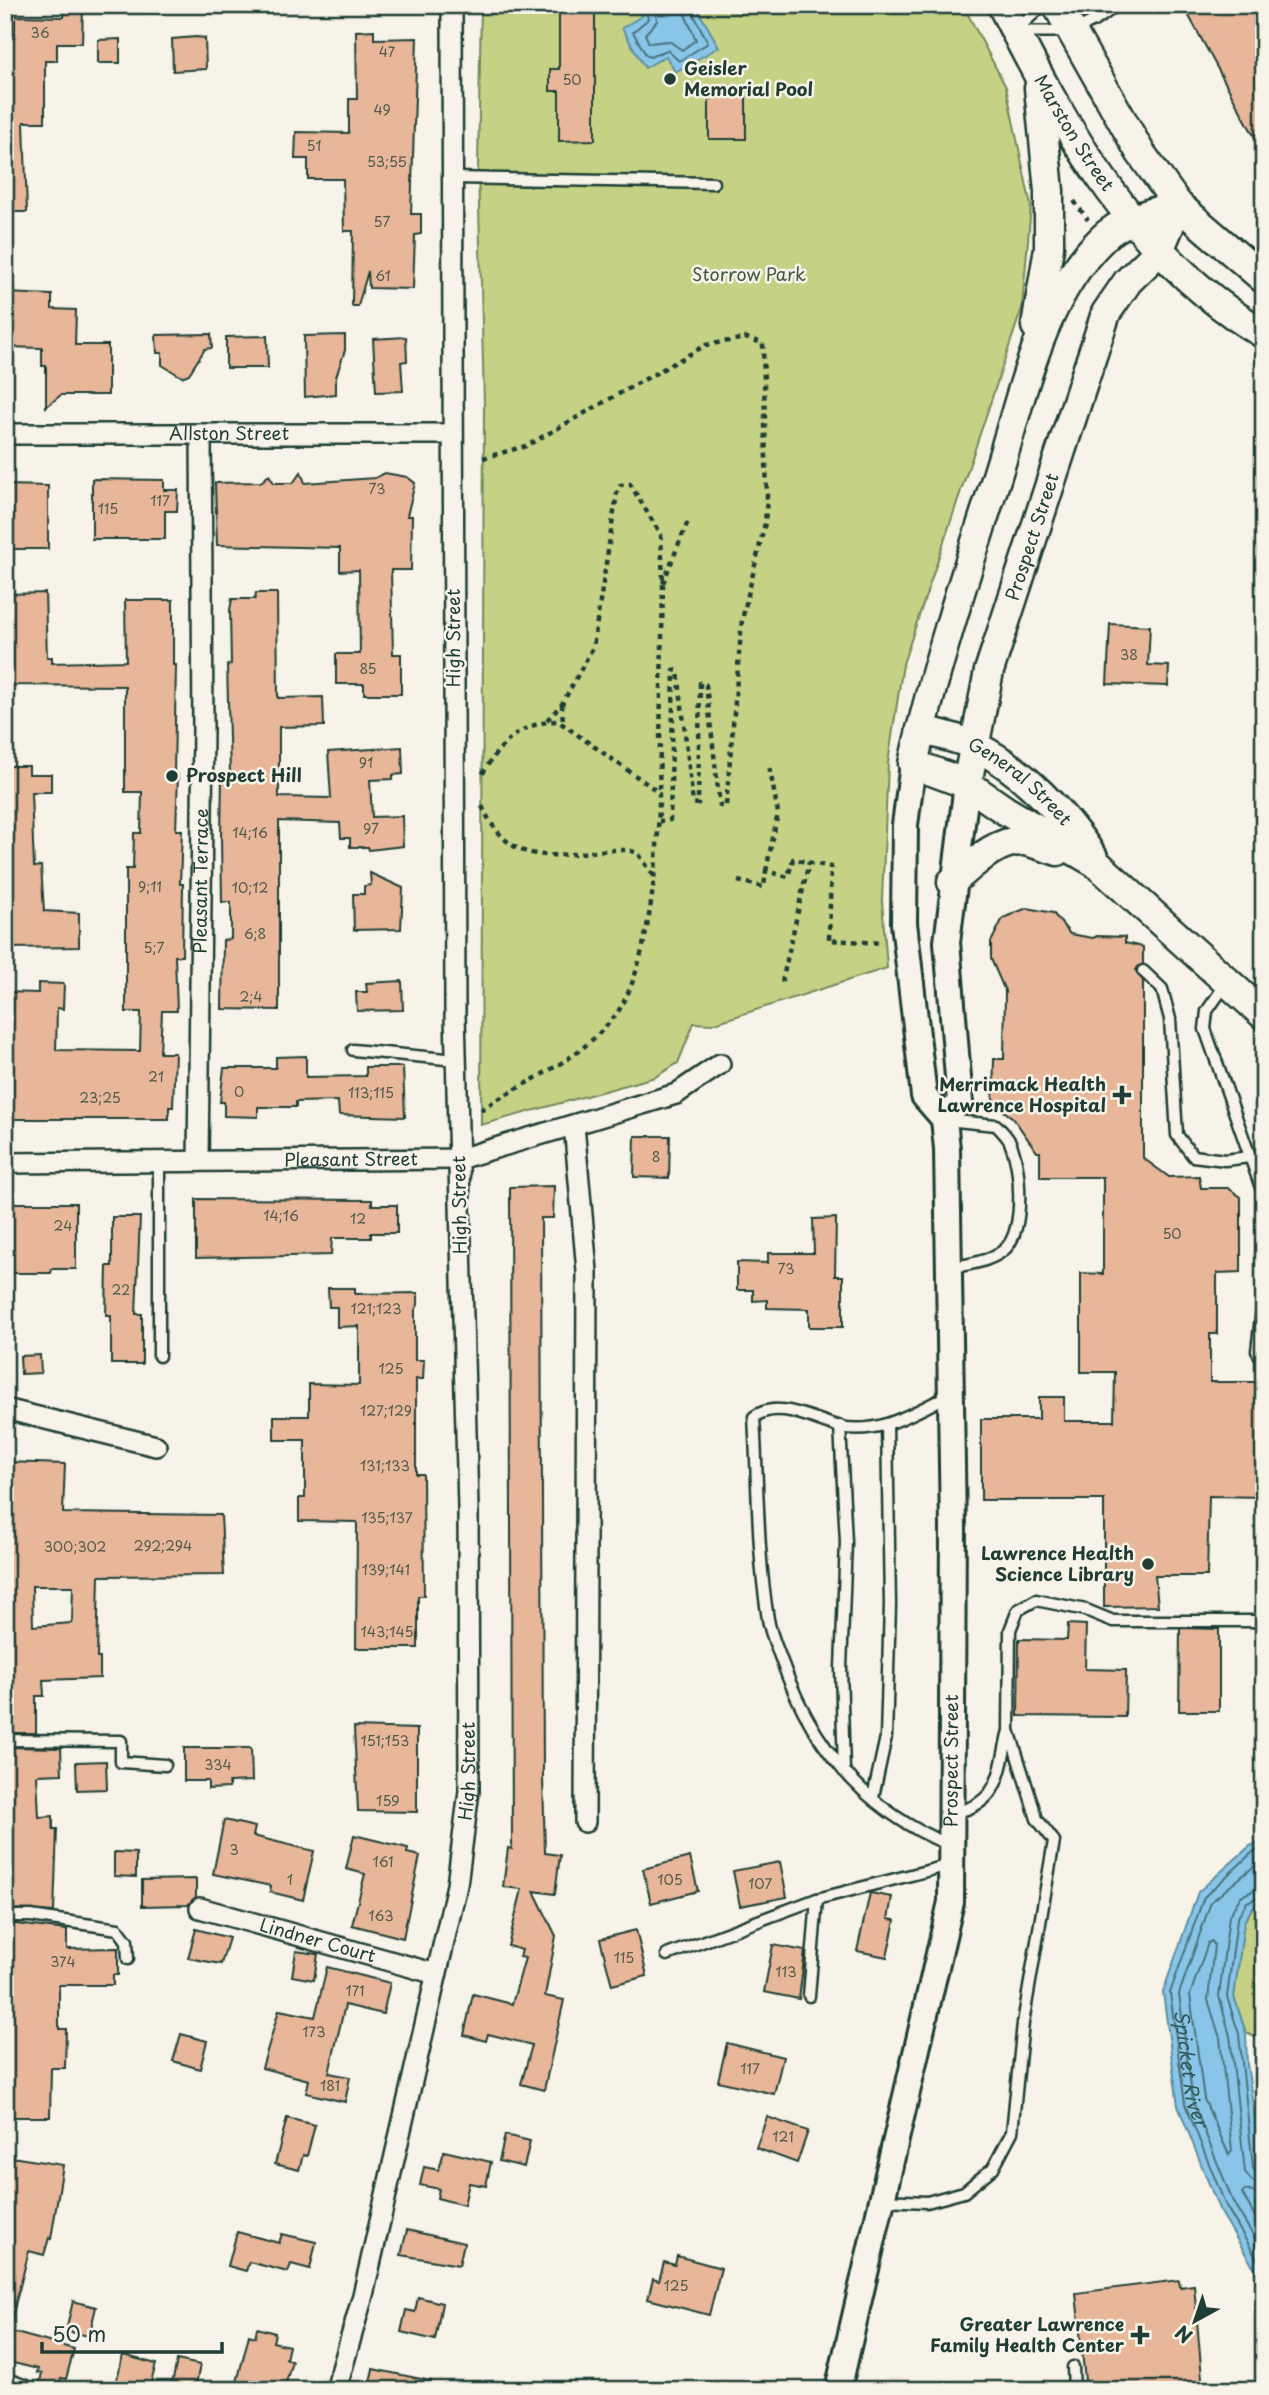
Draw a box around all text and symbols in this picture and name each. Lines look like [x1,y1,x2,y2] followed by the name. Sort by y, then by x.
[30,22,50,43] house number: 36
[379,41,396,62] house number: 47
[684,54,813,102] place label: Geisler Memorial Pool
[562,69,582,90] house number: 50
[1029,69,1121,196] street label: Marston Street
[662,71,678,87] marker: Geisler Memorial Pool
[373,99,391,120] house number: 49
[307,135,321,156] house number: 51
[367,151,407,172] house number: 53;55
[374,211,390,232] house number: 57
[692,260,806,287] park label: Storrow Park
[375,265,391,286] house number: 61
[169,419,289,446] street label: Allston Street
[998,469,1065,604] street label: Prospect Street
[369,478,385,499] house number: 73
[150,490,170,511] house number: 117
[98,498,118,519] house number: 115
[439,589,466,687] street label: High Street
[1120,644,1138,665] house number: 38
[359,658,377,679] house number: 85
[964,730,1079,831] street label: General Street
[359,752,373,773] house number: 91
[186,761,302,788] place label: Prospect Hill
[164,768,180,784] marker: Prospect Hill
[185,808,214,954] street label: Pleasant Terrace
[363,818,379,839] house number: 97
[232,822,268,843] house number: 14;16
[138,876,162,897] house number: 9;11
[232,877,268,898] house number: 10;12
[244,923,266,944] house number: 6;8
[144,937,164,958] house number: 5;7
[239,986,263,1007] house number: 2;4
[148,1066,164,1087] house number: 21
[938,1070,1106,1118] place label: Merrimack Health Lawrence Hospital
[234,1081,244,1102] house number: 0
[348,1082,394,1103] house number: 113;115
[1112,1085,1132,1105] marker: Merrimack Health Lawrence Hospital
[79,1087,121,1108] house number: 23;25
[284,1144,418,1173] street label: Pleasant Street
[652,1146,660,1167] house number: 8
[444,1156,473,1254] street label: High Street
[263,1205,299,1226] house number: 14;16
[350,1208,366,1229] house number: 12
[54,1215,72,1236] house number: 24
[1162,1223,1182,1244] house number: 50
[778,1258,794,1279] house number: 73
[112,1279,130,1300] house number: 22
[350,1298,402,1319] house number: 121;123
[379,1358,403,1379] house number: 125
[360,1400,412,1421] house number: 127;129
[360,1455,410,1476] house number: 131;133
[361,1507,413,1528] house number: 135;137
[134,1535,192,1556] house number: 292;294
[44,1536,106,1557] house number: 300;302
[981,1539,1134,1587] place label: Lawrence Health Science Library
[1140,1556,1156,1572] marker: Lawrence Health Science Library
[362,1559,410,1580] house number: 139;141
[361,1621,413,1642] house number: 143;145
[936,1694,964,1827] street label: Prospect Street
[450,1722,481,1822] street label: High Street
[361,1730,409,1751] house number: 151;153
[204,1754,232,1775] house number: 334
[376,1790,400,1811] house number: 159
[229,1839,239,1860] house number: 3
[373,1851,393,1872] house number: 161
[287,1869,293,1890] house number: 1
[657,1869,683,1890] house number: 105
[748,1873,772,1894] house number: 107
[368,1905,394,1926] house number: 163
[257,1910,379,1968] street label: Lindner Court
[614,1947,634,1968] house number: 115
[50,1951,76,1972] house number: 374
[775,1961,797,1982] house number: 113
[345,1980,365,2001] house number: 171
[1168,2008,1218,2133] water label: Spicket River
[302,2021,326,2042] house number: 173
[740,2058,760,2079] house number: 117
[320,2075,340,2096] house number: 181
[772,2126,794,2147] house number: 121
[664,2275,688,2296] house number: 125
[1160,2286,1230,2356] north arrow
[930,2310,1125,2358] place label: Greater Lawrence Family Health Center
[42,2311,222,2355] scale bar
[52,2317,106,2349] text: 50 m
[1169,2319,1198,2350] text: N
[1130,2325,1150,2345] marker: Greater Lawrence Family Health Center

